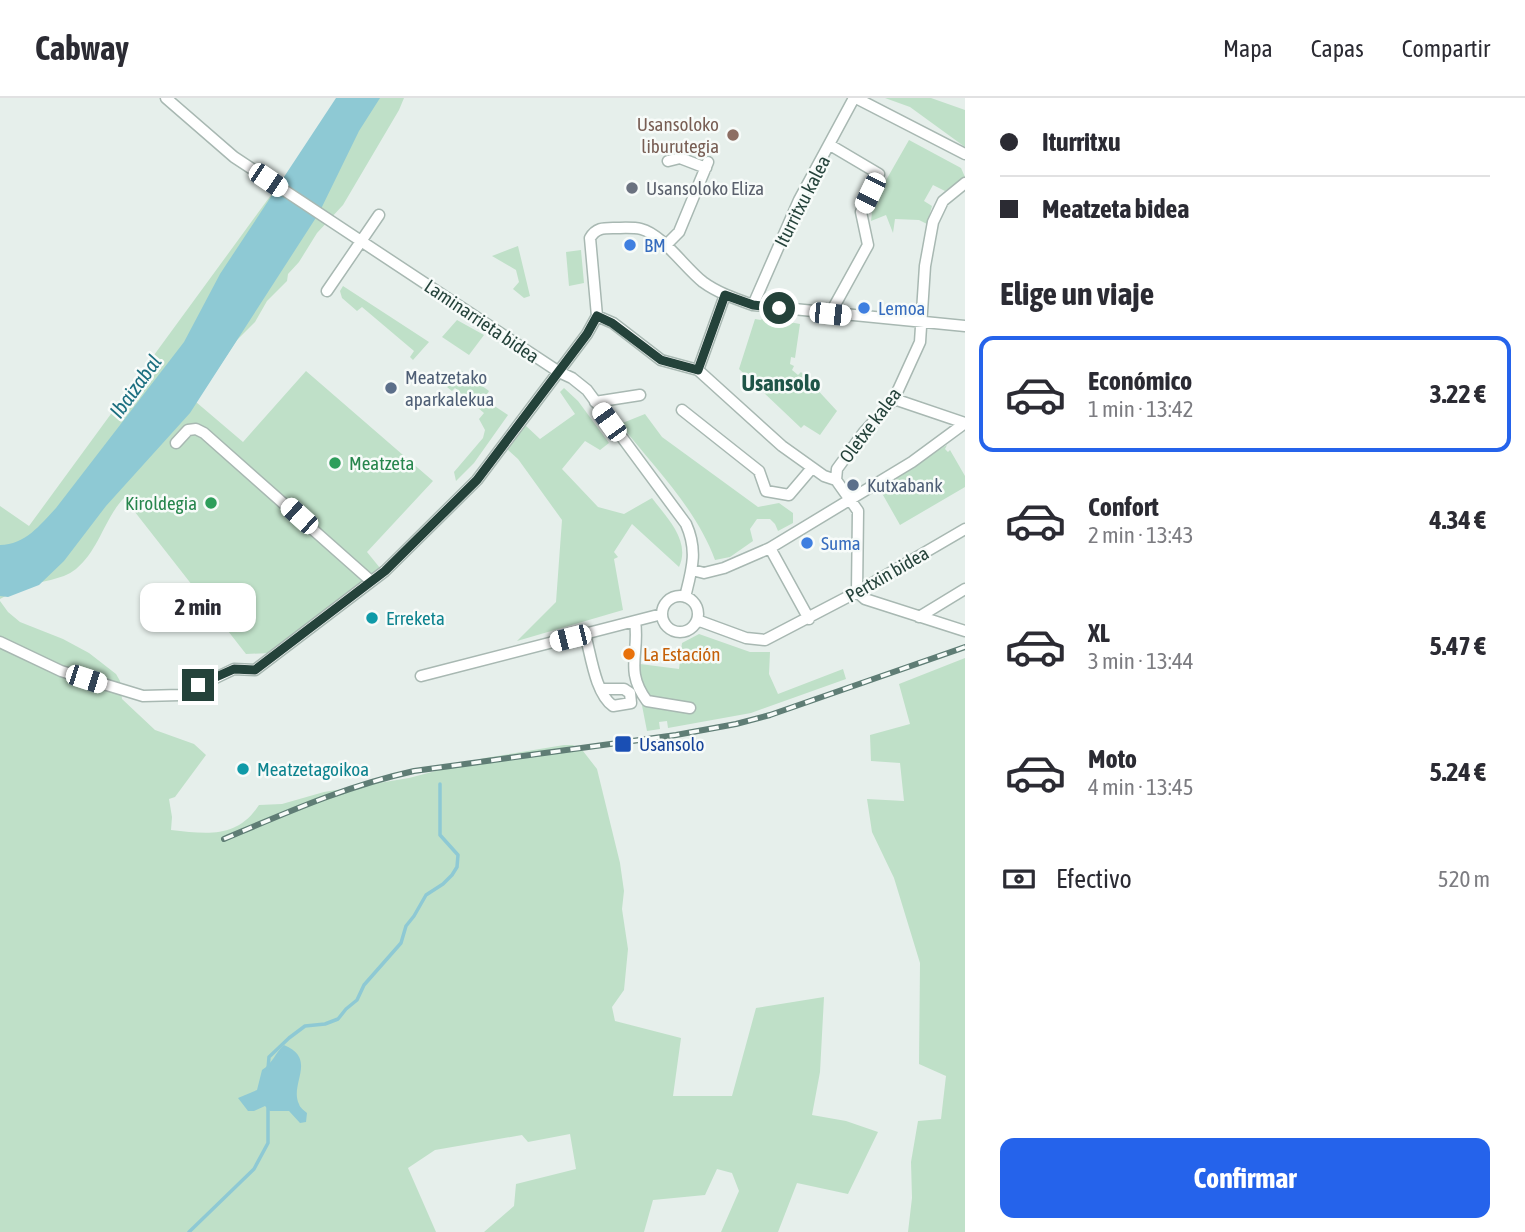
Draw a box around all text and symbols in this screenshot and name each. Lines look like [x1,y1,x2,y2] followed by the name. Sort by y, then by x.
[35,29,129,67] text: Cabway
[1223,35,1273,62] text: Mapa
[1311,35,1364,62] text: Capas
[1402,35,1490,62] text: Compartir
[637,113,719,157] place label: Usansoloko liburutegia
[725,127,741,143] marker: Usansoloko liburutegia
[1042,127,1121,157] text: Iturritxu
[770,152,834,250] street label: Iturritxu kalea
[245,160,292,200] car
[852,170,889,216] car
[646,177,764,199] place label: Usansoloko Eliza
[624,180,640,196] marker: Usansoloko Eliza
[1042,194,1189,224] text: Meatzeta bidea
[644,234,666,256] place label: BM
[622,237,638,253] marker: BM
[421,275,543,367] street label: Laminarrieta bidea
[1000,275,1154,312] text: Elige un viaje
[763,292,795,324] route start
[878,297,925,319] place label: Lemoa
[856,300,872,316] marker: Lemoa
[809,301,852,327] car
[104,350,166,422] water label: Ibaizabal
[1004,363,1067,426] icon: car
[405,366,494,410] place label: Meatzetako aparkalekua
[1088,366,1192,396] text: Económico
[741,370,821,396] district label: Usansolo
[1429,379,1486,409] text: 3.22 €
[383,380,399,396] marker: Meatzetako aparkalekua
[835,383,905,467] street label: Oletxe kalea
[1088,396,1194,422] text: 1 min · 13:42
[589,399,630,445] car
[349,452,414,474] place label: Meatzeta
[327,455,343,471] marker: Meatzeta
[867,474,943,496] place label: Kutxabank
[845,477,861,493] marker: Kutxabank
[1004,489,1067,552] icon: car
[125,492,197,514] place label: Kiroldegia
[1088,492,1159,522] text: Confort
[277,494,322,538] car
[203,495,219,511] marker: Kiroldegia
[1429,505,1486,535] text: 4.34 €
[1088,522,1194,548] text: 2 min · 13:43
[821,532,861,554] place label: Suma
[799,535,815,551] marker: Suma
[842,541,932,607] street label: Pertxin bidea
[140,584,256,632] callout: 2 min
[175,594,221,620] text: 2 min
[386,607,445,629] place label: Erreketa
[364,610,380,626] marker: Erreketa
[1004,615,1067,678] icon: car
[1088,618,1110,648] text: XL
[548,623,593,653] car
[1429,631,1486,661] text: 5.47 €
[643,643,720,665] place label: La Estación
[621,646,637,662] marker: La Estación
[1088,648,1194,674] text: 3 min · 13:44
[63,663,110,695] car
[182,669,214,701] route end
[639,733,704,755] place label: Usansolo
[613,734,633,754] marker: Usansolo
[1004,741,1067,804] icon: car
[1088,744,1137,774] text: Moto
[1429,757,1486,787] text: 5.24 €
[257,758,369,780] place label: Meatzetagoikoa
[235,761,251,777] marker: Meatzetagoikoa
[1088,774,1194,800] text: 4 min · 13:45
[1000,860,1038,898] icon: cash
[1056,864,1132,894] text: Efectivo
[1438,866,1490,892] text: 520 m
[1000,1138,1490,1218] button: Confirmar

